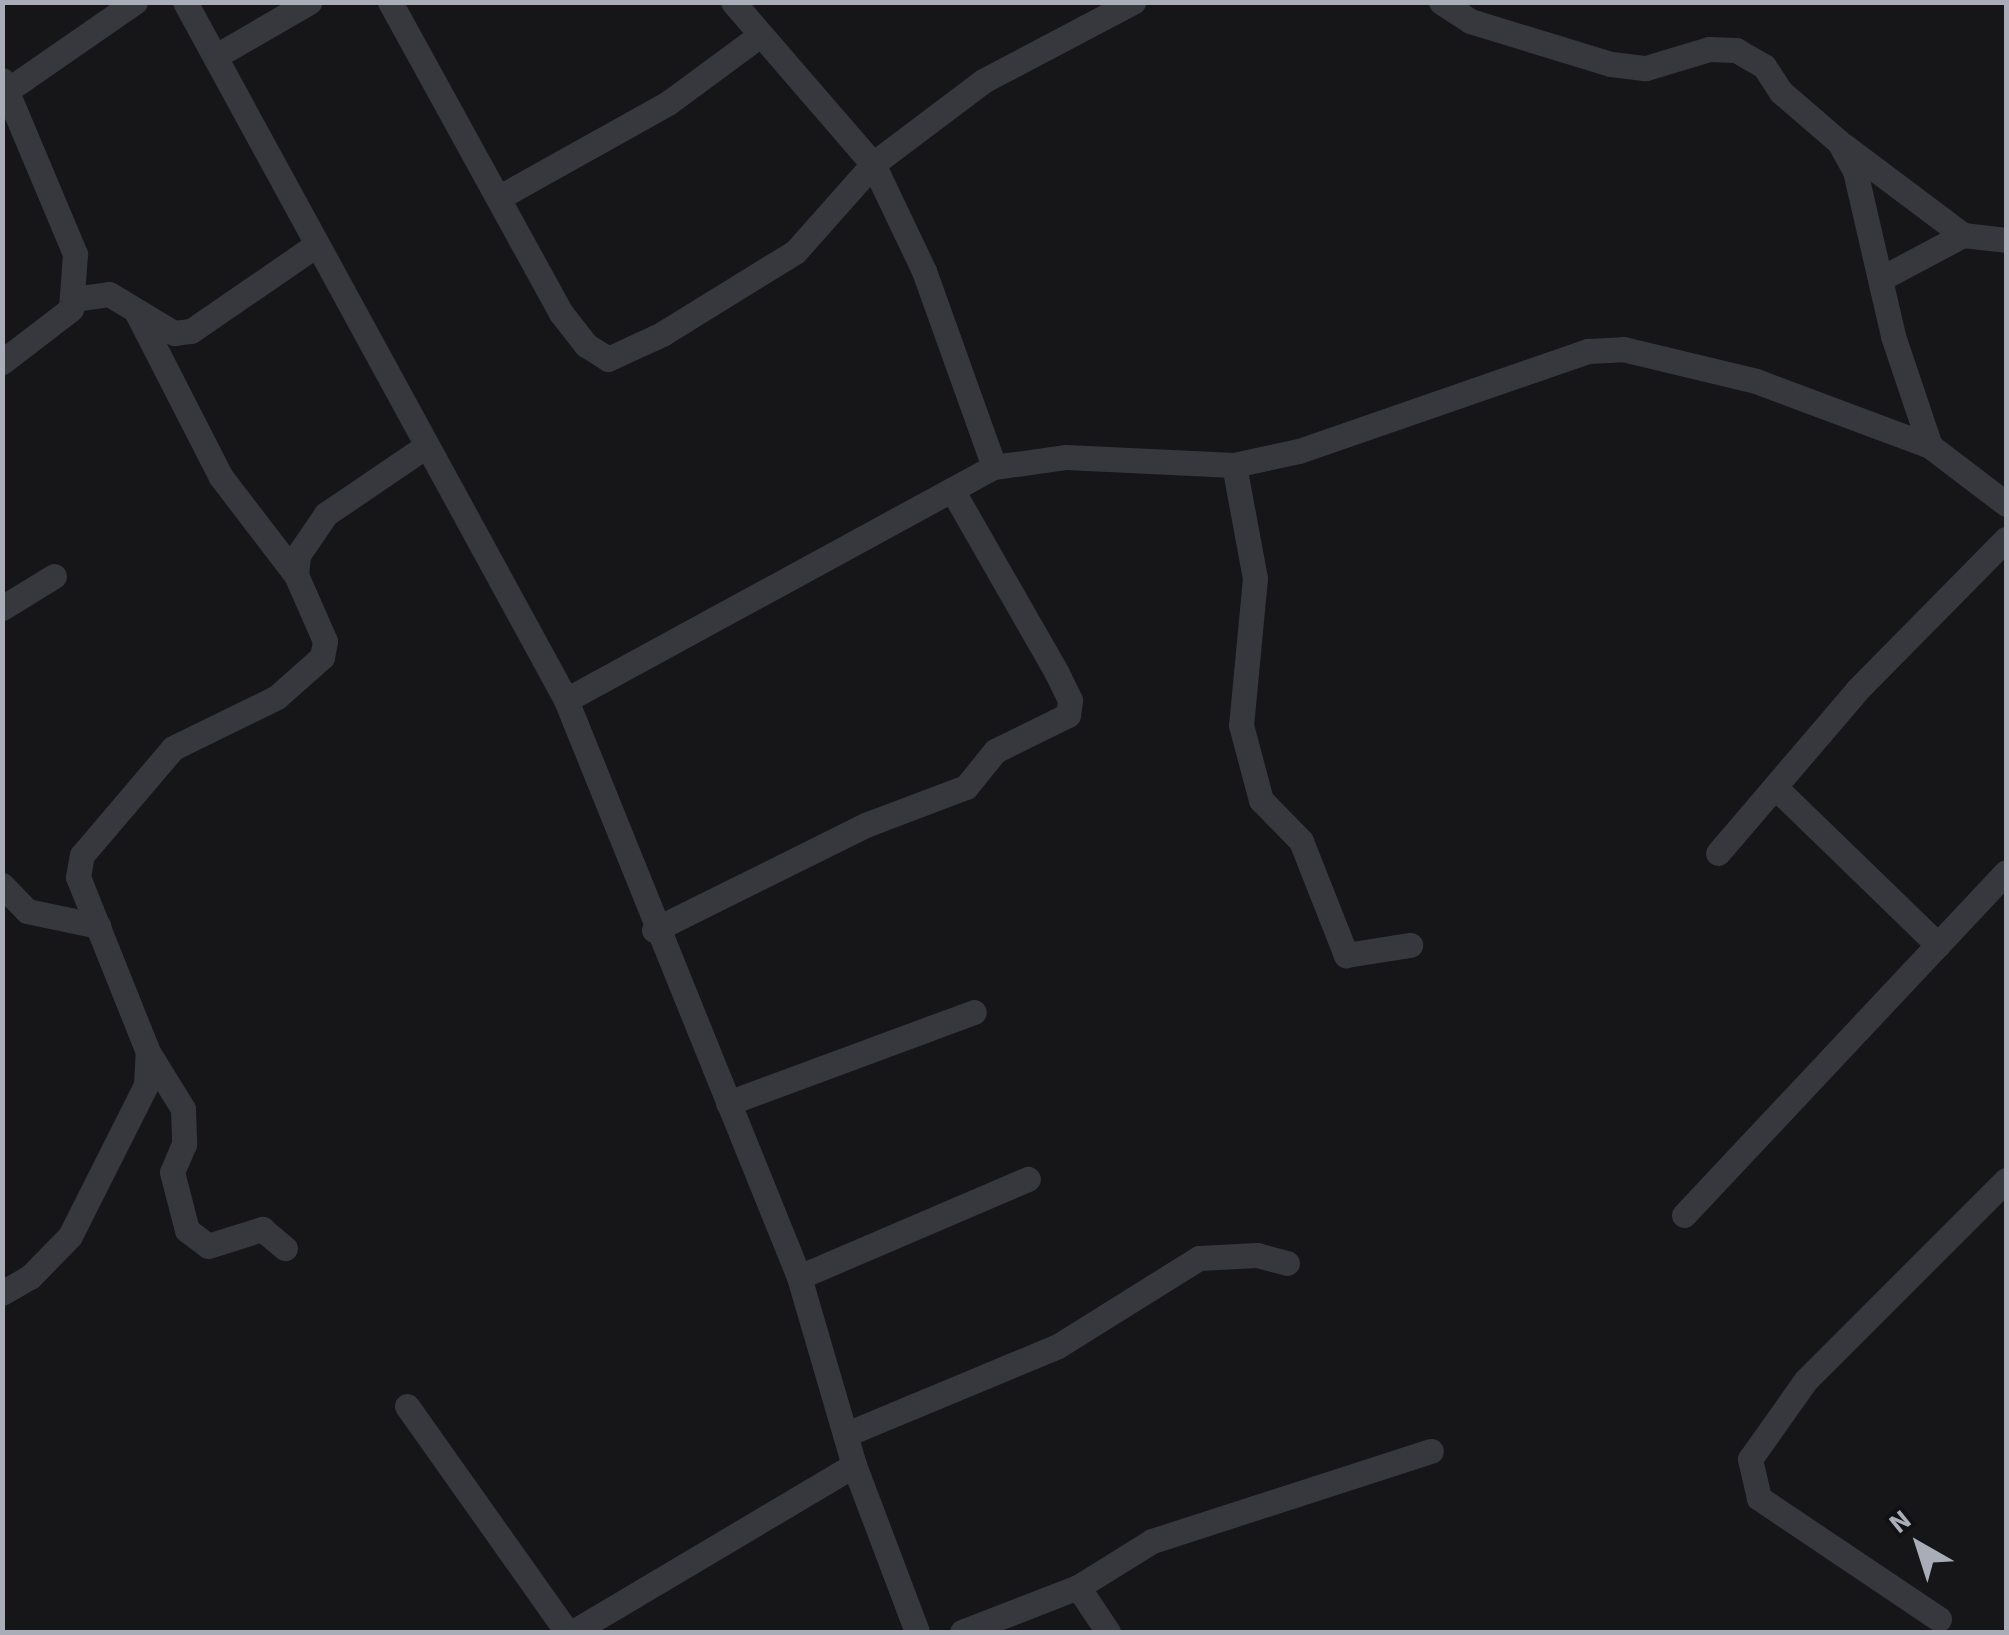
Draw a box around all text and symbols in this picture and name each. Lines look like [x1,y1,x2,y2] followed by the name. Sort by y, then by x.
[1869,1495,1969,1595] north arrow
[1880,1500,1920,1543] text: N

